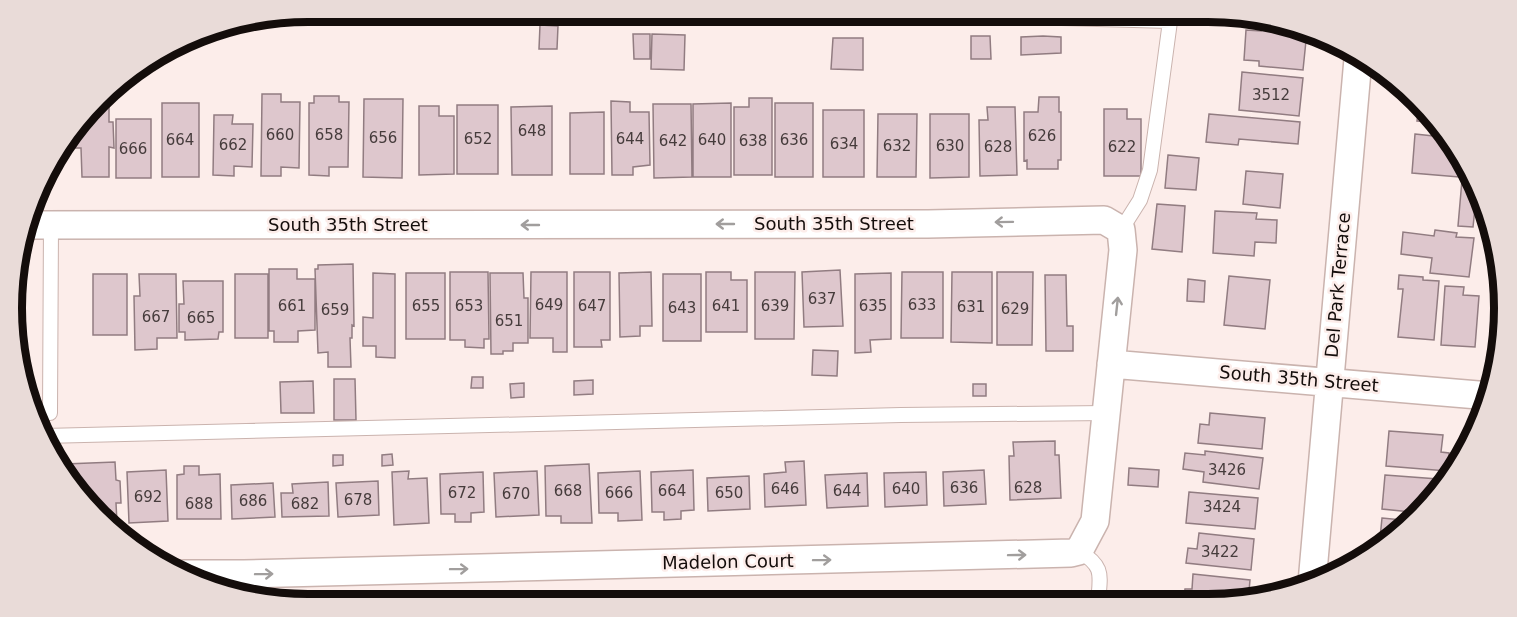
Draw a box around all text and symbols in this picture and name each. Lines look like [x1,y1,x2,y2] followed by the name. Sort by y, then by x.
[1252,86,1290,104] house number: 3512
[518,122,546,140] house number: 648
[266,126,294,144] house number: 660
[315,126,343,144] house number: 658
[1028,127,1056,145] house number: 626
[369,129,397,147] house number: 656
[464,130,492,148] house number: 652
[616,130,644,148] house number: 644
[166,131,194,149] house number: 664
[698,131,726,149] house number: 640
[780,131,808,149] house number: 636
[659,132,687,150] house number: 642
[739,132,767,150] house number: 638
[830,135,858,153] house number: 634
[219,136,247,154] house number: 662
[883,137,911,155] house number: 632
[936,137,964,155] house number: 630
[984,138,1012,156] house number: 628
[1108,138,1136,156] house number: 622
[119,140,147,158] house number: 666
[1321,211,1354,358] street label: Del Park Terrace
[754,213,914,234] street label: South 35th Street
[268,214,428,235] street label: South 35th Street
[995,217,1015,228] one-way arrow
[716,218,736,230] one-way arrow
[521,219,541,231] one-way arrow
[808,290,836,308] house number: 637
[535,296,563,314] house number: 649
[908,296,936,314] house number: 633
[1112,296,1123,316] one-way arrow
[278,297,306,315] house number: 661
[412,297,440,315] house number: 655
[455,297,483,315] house number: 653
[578,297,606,315] house number: 647
[712,297,740,315] house number: 641
[761,297,789,315] house number: 639
[859,297,887,315] house number: 635
[957,298,985,316] house number: 631
[668,299,696,317] house number: 643
[1001,300,1029,318] house number: 629
[321,301,349,319] house number: 659
[142,308,170,326] house number: 667
[187,309,215,327] house number: 665
[495,312,523,330] house number: 651
[1219,361,1380,396] street label: South 35th Street
[1208,461,1246,479] house number: 3426
[950,479,978,497] house number: 636
[1014,479,1042,497] house number: 628
[771,480,799,498] house number: 646
[892,480,920,498] house number: 640
[554,482,582,500] house number: 668
[658,482,686,500] house number: 664
[833,482,861,500] house number: 644
[448,484,476,502] house number: 672
[605,484,633,502] house number: 666
[715,484,743,502] house number: 650
[502,485,530,503] house number: 670
[134,488,162,506] house number: 692
[344,491,372,509] house number: 678
[239,492,267,510] house number: 686
[185,495,213,513] house number: 688
[291,495,319,513] house number: 682
[1203,498,1241,516] house number: 3424
[1201,543,1239,561] house number: 3422
[1006,549,1026,560] one-way arrow
[662,550,794,573] street label: Madelon Court
[811,554,831,565] one-way arrow
[448,563,468,575] one-way arrow
[253,568,273,580] one-way arrow

